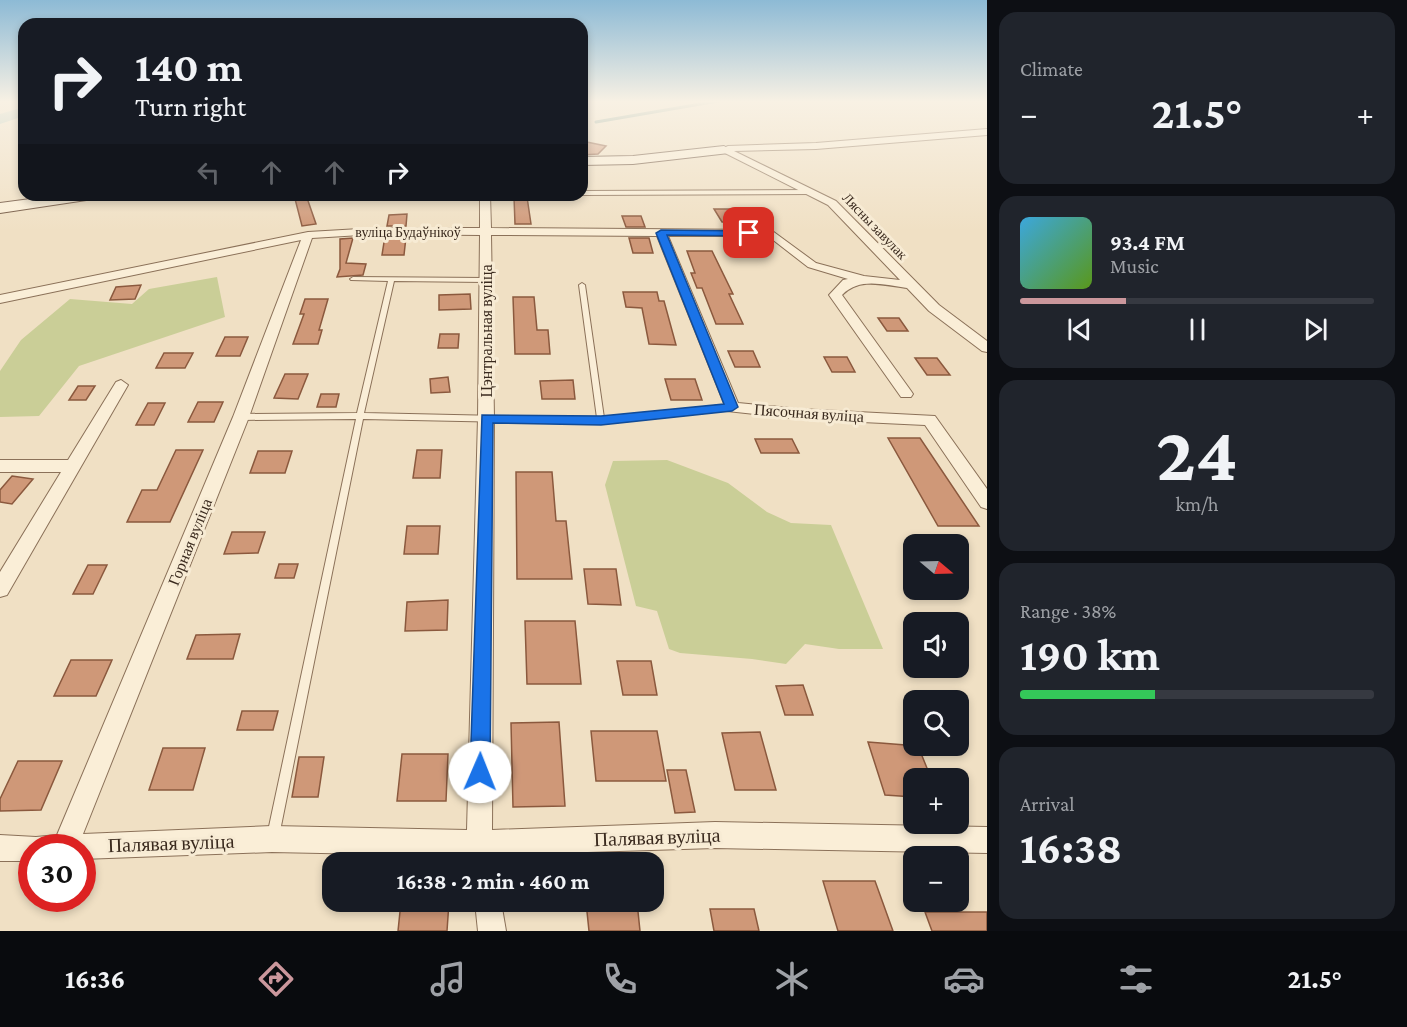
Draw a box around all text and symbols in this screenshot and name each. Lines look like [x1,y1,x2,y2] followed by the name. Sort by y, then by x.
[36,42,114,120] icon: right
[135,43,243,90] text: 140 m
[1020,58,1083,80] text: Climate
[1152,88,1242,138] text: 21.5°
[135,92,246,122] text: Turn right
[1020,95,1037,132] text: −
[1357,95,1374,132] text: +
[192,156,225,189] icon: left
[255,156,288,189] icon: ahead
[318,156,351,189] icon: ahead
[381,156,414,189] icon: right
[839,190,911,263] street label: Лясны завулак
[723,207,774,258] pin
[732,216,765,249] icon: arrive
[355,224,461,240] street label: вуліца Будаўнікоў
[1110,230,1185,255] text: 93.4 FM
[1110,255,1159,277] text: Music
[478,264,496,398] street label: Цэнтральная вуліца
[1063,313,1096,346] icon: previous
[1181,313,1214,346] icon: pause
[1299,313,1332,346] icon: next
[753,401,864,426] street label: Пясочная вуліца
[1156,410,1238,497] text: 24
[1175,493,1219,515] text: km/h
[165,496,216,588] street label: Горная вуліца
[903,534,969,600] north arrow
[903,534,969,912] map controls
[1020,600,1116,622] text: Range · 38%
[903,612,969,678] button: sound
[1020,630,1160,680] text: 190 km
[903,690,969,756] button: search
[448,740,512,804] position arrow
[903,768,969,834] button: +
[1020,793,1074,815] text: Arrival
[1020,823,1122,873] text: 16:38
[593,824,721,851] street label: Палявая вуліца
[107,830,235,857] street label: Палявая вуліца
[18,834,96,912] speed limit sign: 30
[903,846,969,912] button: −
[397,869,589,894] text: 16:38 · 2 min · 460 m
[255,958,297,1000] icon: directions
[427,958,469,1000] icon: music
[599,958,641,1000] icon: phone
[771,958,813,1000] icon: climate
[943,958,985,1000] icon: car
[1115,958,1157,1000] icon: filters
[65,964,125,994] text: 16:36
[1287,964,1342,994] text: 21.5°

